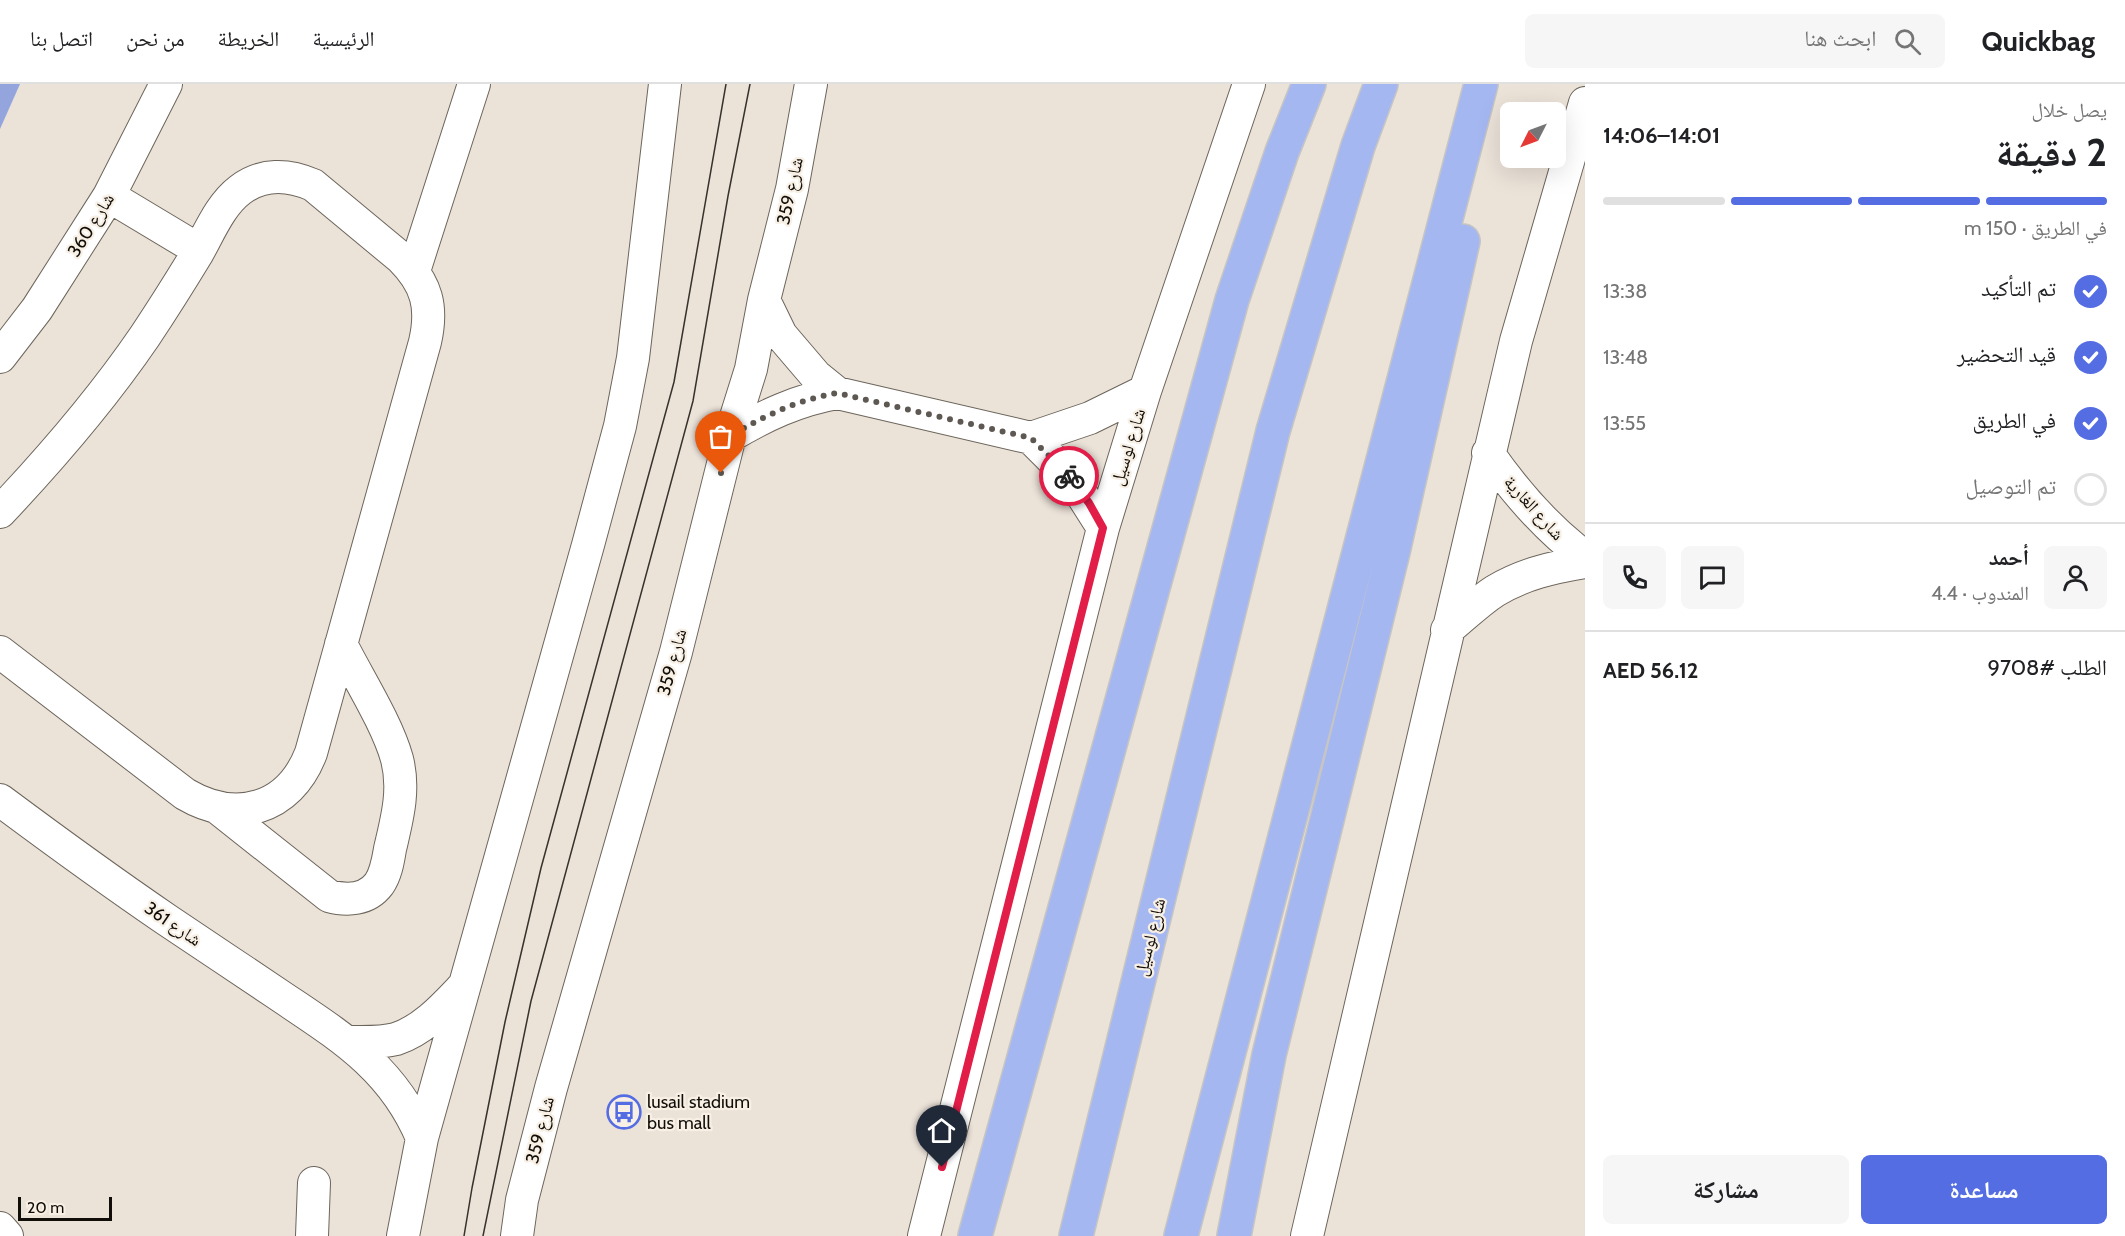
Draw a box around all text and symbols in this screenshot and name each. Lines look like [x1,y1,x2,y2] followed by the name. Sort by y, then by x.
[1525,14,1945,68] search box
[1981,24,2095,58] text: Quickbag
[1804,25,1876,52] text: ابحث هنا
[1891,25,1924,58] icon: search
[30,26,93,51] text: اتصل بنا
[126,26,185,51] text: من نحن
[218,26,279,51] text: الخريطة
[312,26,375,51] text: الرئيسية
[2031,98,2107,122] text: يصل خلال
[1500,102,1566,168] north arrow
[1500,102,1566,168] map controls
[1603,122,1720,149] text: 14:01–14:06
[1996,128,2107,176] text: 2 دقيقة
[772,155,808,227] street label: شارع 359
[63,189,119,261] street label: شارع 360
[1964,216,2107,240] text: في الطريق · 150 m
[1981,275,2056,302] text: تم التأكيد
[2074,275,2107,308] icon: check
[1603,279,1647,303] text: 13:38
[1957,341,2056,368] text: قيد التحضير
[2074,341,2107,374] icon: check
[1603,345,1648,369] text: 13:48
[1106,406,1150,488] street label: شارع لوسيل
[1972,407,2056,434] text: في الطريق
[2074,407,2107,440] icon: check
[695,411,746,473] pin
[1603,411,1646,435] text: 13:55
[704,420,737,453] icon: bag
[1039,446,1099,506] courier
[1053,460,1086,493] icon: bike
[1499,471,1569,545] street label: شارع الغارية
[1966,473,2056,500] text: تم التوصيل
[1989,544,2029,571] text: أحمد
[1603,546,1666,609] button: phone
[1681,546,1744,609] button: chat
[2044,546,2107,609] button: person
[1931,581,2029,605] text: المندوب · 4.4
[653,626,691,698] street label: شارع 359
[1987,654,2107,681] text: الطلب #9708
[1603,657,1698,684] text: AED 56.12
[1130,896,1170,978] street label: شارع لوسيل
[140,897,206,951] street label: شارع 361
[647,1091,750,1134] place label: lusail stadium bus mall
[521,1094,559,1166] street label: شارع 359
[606,1094,642,1130] bus stop icon: lusail stadium bus mall
[916,1105,967,1167] pin
[925,1114,958,1147] icon: home
[1603,1155,1849,1224] button: مشاركة
[1861,1155,2107,1224] button: مساعدة
[18,1194,112,1222] scale bar
[27,1198,64,1217] text: 20 m

